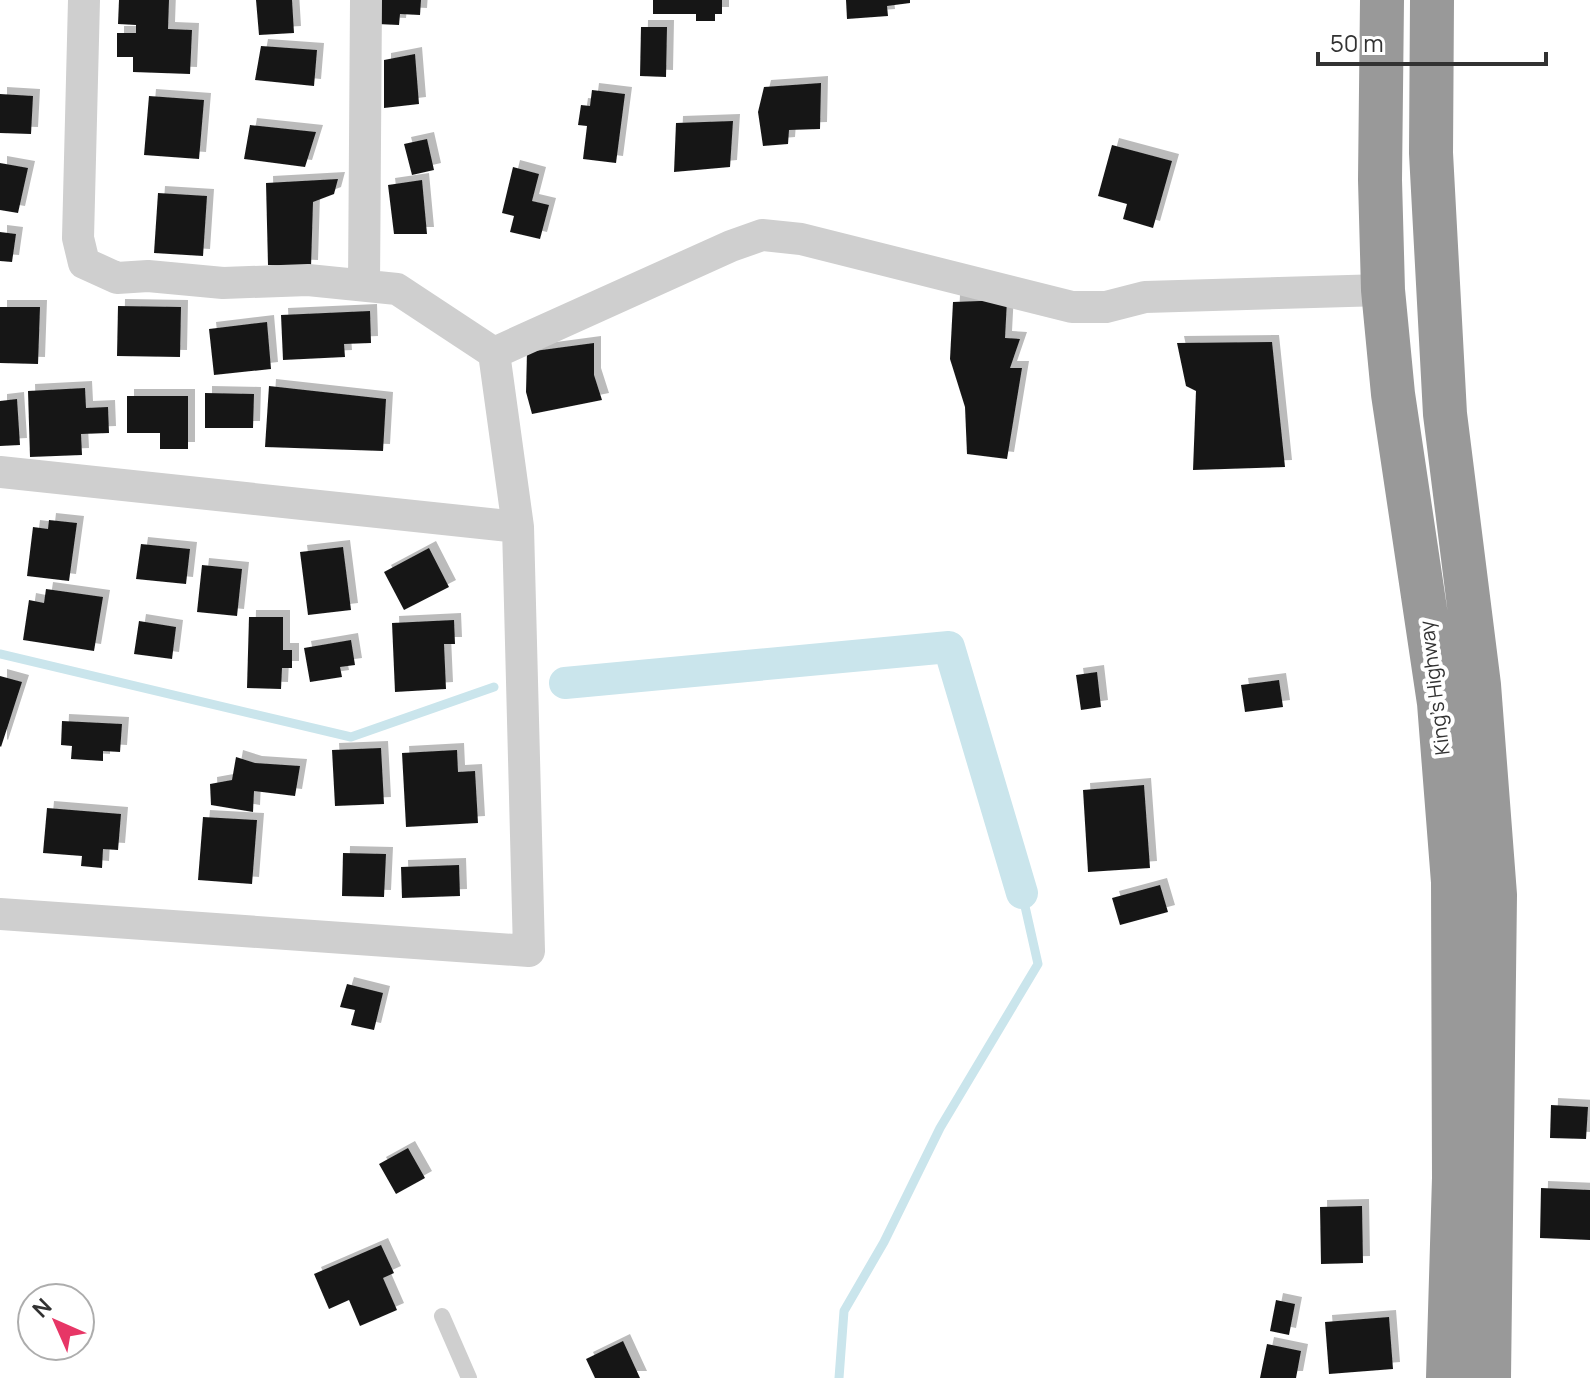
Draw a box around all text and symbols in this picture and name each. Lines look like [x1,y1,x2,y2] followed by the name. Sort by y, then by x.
[1318,16,1546,66] scale bar
[1330,26,1384,59] text: 50 m
[1412,619,1456,757] street label: King's Highway
[16,1282,96,1362] north arrow
[26,1292,58,1324] text: N

